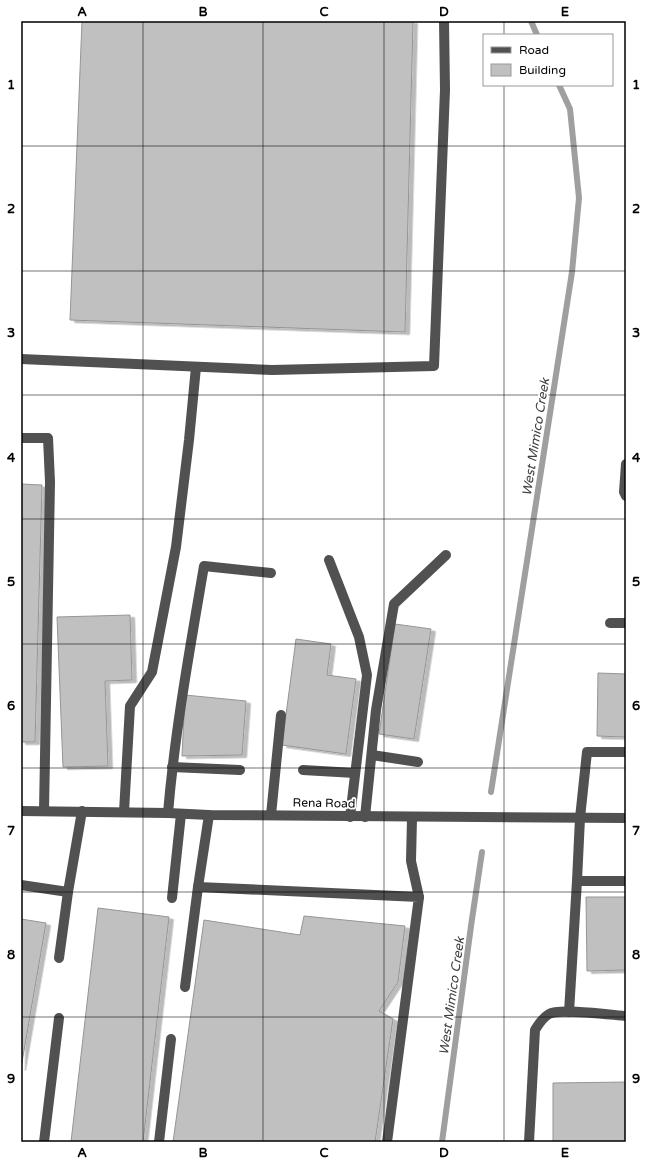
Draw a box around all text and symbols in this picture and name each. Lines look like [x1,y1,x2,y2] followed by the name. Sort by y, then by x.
[77,4,87,20] text: A
[198,4,208,20] text: B
[319,4,329,20] text: C
[439,4,449,20] text: D
[561,4,569,20] text: E
[483,34,613,86] legend
[519,43,549,57] text: Road
[519,63,566,77] text: Building
[7,77,15,93] text: 1
[632,77,640,93] text: 1
[7,201,15,217] text: 2
[632,201,640,217] text: 2
[7,325,15,341] text: 3
[632,325,640,341] text: 3
[519,376,553,497] water label: West Mimico Creek
[7,450,16,466] text: 4
[632,450,641,466] text: 4
[7,574,15,590] text: 5
[632,574,640,590] text: 5
[7,698,15,714] text: 6
[632,698,640,714] text: 6
[293,795,355,811] street label: Rena Road
[7,823,15,839] text: 7
[632,823,640,839] text: 7
[436,935,468,1056] water label: West Mimico Creek
[7,947,15,963] text: 8
[632,947,640,963] text: 8
[7,1071,15,1087] text: 9
[632,1071,640,1087] text: 9
[77,1145,87,1161] text: A
[198,1145,208,1161] text: B
[319,1145,329,1161] text: C
[439,1145,449,1161] text: D
[561,1145,569,1161] text: E

